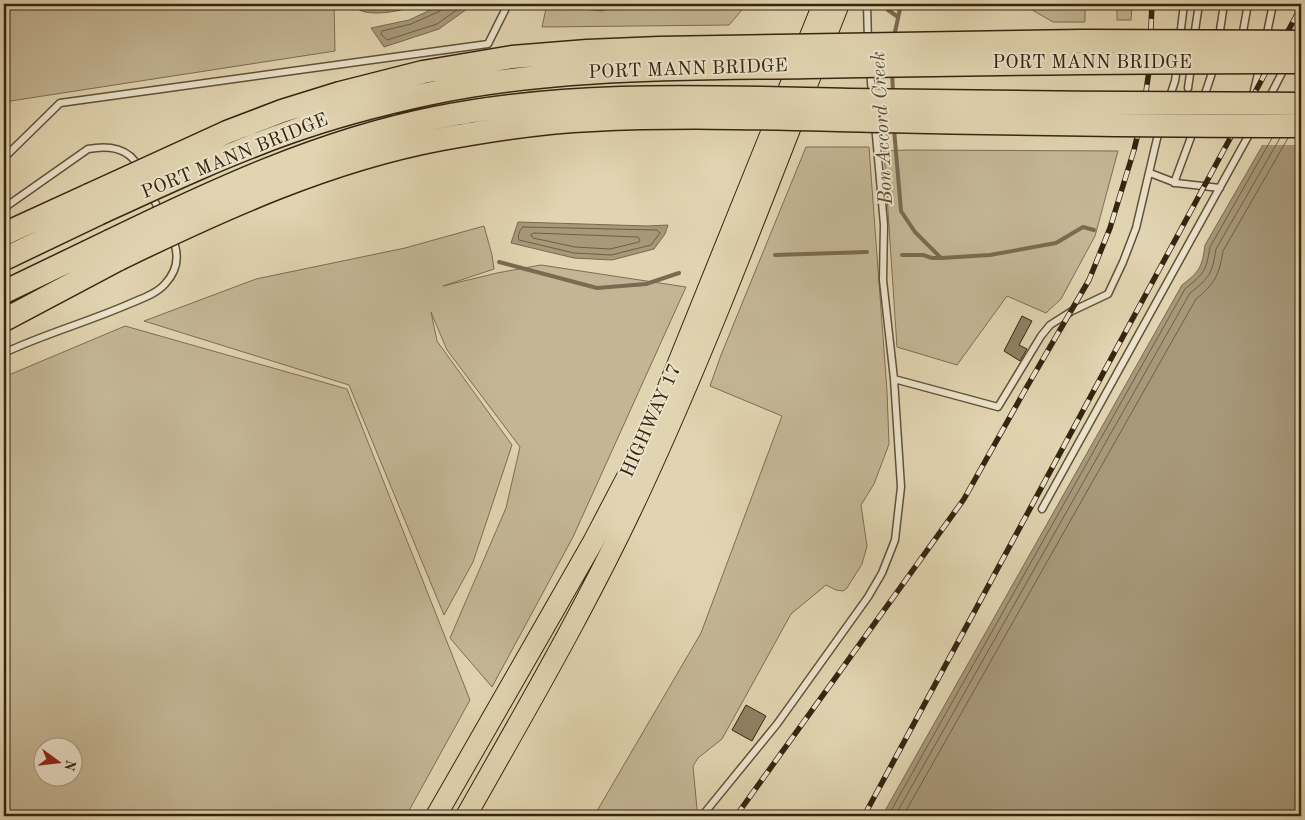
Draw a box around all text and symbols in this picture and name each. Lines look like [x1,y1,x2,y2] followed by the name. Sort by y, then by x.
[869,50,897,206] water label: Bon Accord Creek
[992,54,1192,73] street label: PORT MANN BRIDGE
[588,57,788,83] street label: PORT MANN BRIDGE
[139,111,331,203] street label: PORT MANN BRIDGE
[618,361,686,481] street label: HIGHWAY 17
[32,738,82,788] north arrow
[61,758,78,772] text: N

